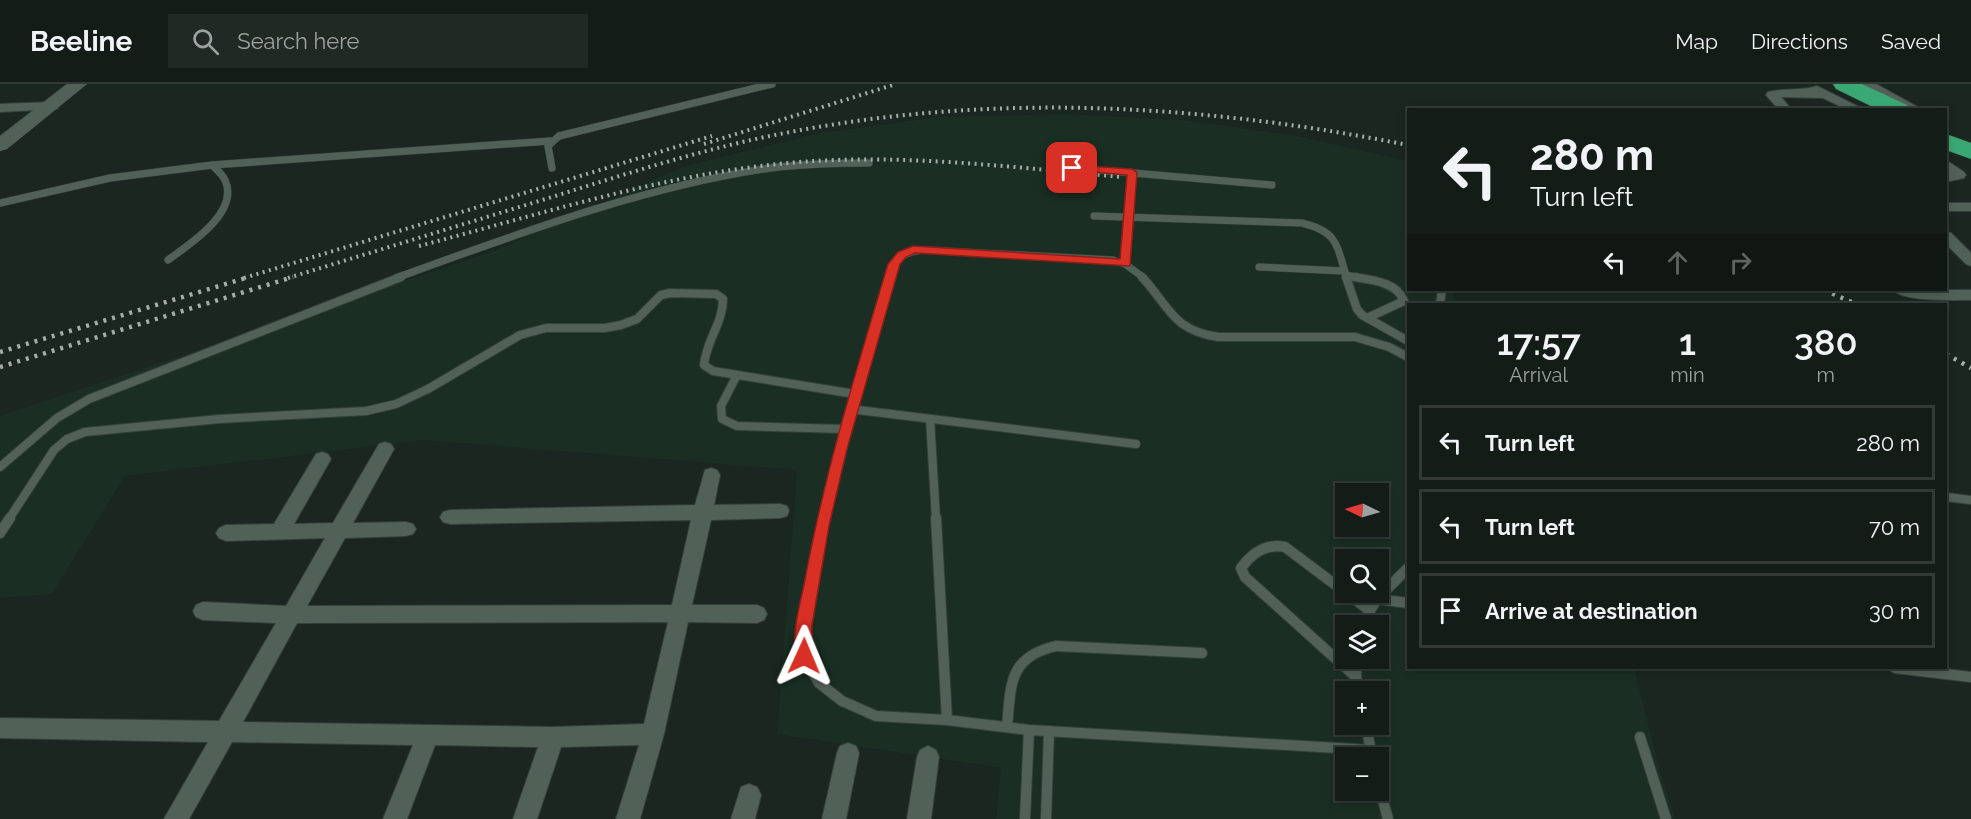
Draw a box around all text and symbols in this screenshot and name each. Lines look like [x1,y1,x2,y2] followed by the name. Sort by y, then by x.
[168,14,588,68] search box
[30,25,132,58] text: Beeline
[189,25,222,58] icon: search
[237,28,359,54] text: Search here
[1675,29,1718,54] text: Map
[1751,29,1848,54] text: Directions
[1881,29,1941,54] text: Saved
[1530,131,1654,180] text: 280 m
[1431,132,1509,210] icon: left
[1046,142,1097,193] pin
[1055,151,1088,184] icon: arrive
[1530,181,1633,212] text: Turn left
[1598,246,1631,279] icon: left
[1661,246,1694,279] icon: ahead
[1724,246,1757,279] icon: right
[1496,321,1581,363] text: 17:57
[1679,321,1696,363] text: 1
[1794,321,1858,363] text: 380
[1509,363,1568,387] text: Arrival
[1670,363,1705,387] text: min
[1817,363,1835,387] text: m
[1434,426,1467,459] icon: left
[1485,430,1575,456] text: Turn left
[1856,430,1920,456] text: 280 m
[1335,483,1389,537] north arrow
[1335,483,1389,801] map controls
[1434,510,1467,543] icon: left
[1485,514,1575,540] text: Turn left
[1869,514,1920,540] text: 70 m
[1335,549,1389,603] button: search
[1434,594,1467,627] icon: arrive
[1485,598,1698,624] text: Arrive at destination
[1869,598,1920,624] text: 30 m
[1335,615,1389,669] button: layers
[772,624,836,688] position arrow
[1335,681,1389,735] button: +
[1335,747,1389,801] button: −

